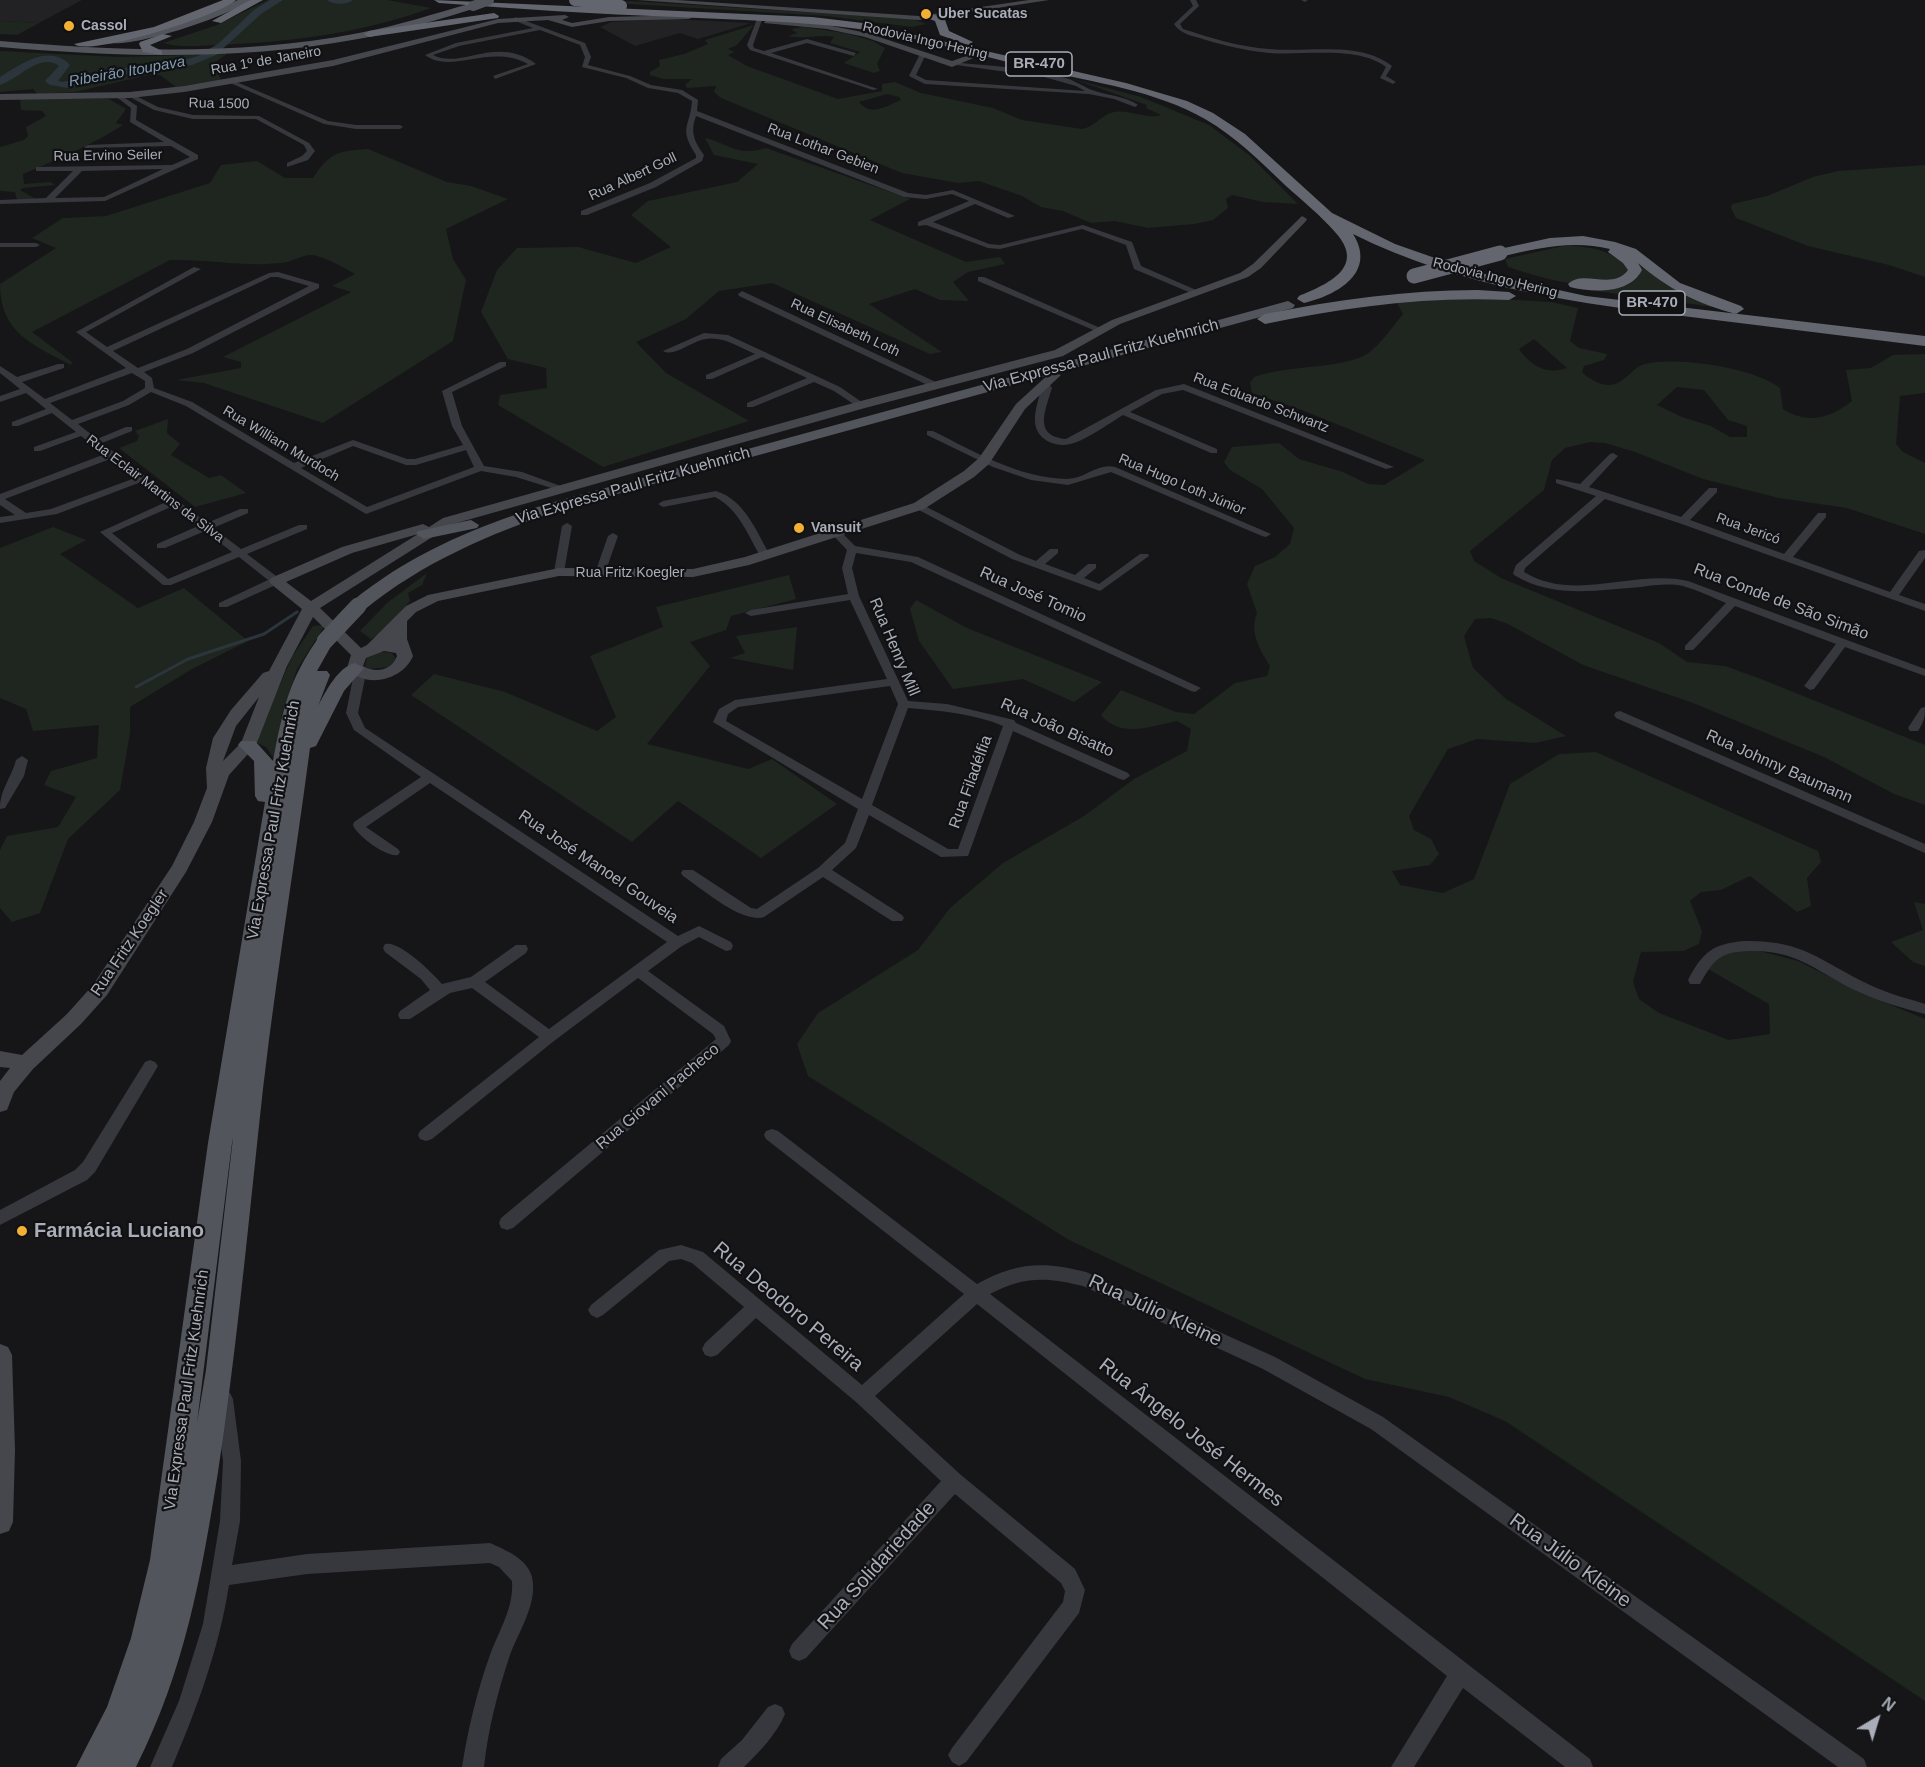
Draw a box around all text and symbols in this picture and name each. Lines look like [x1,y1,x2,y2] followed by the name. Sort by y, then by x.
[938,6,1027,22] place label: Uber Sucatas
[919,7,933,21] marker: Uber Sucatas
[81,18,127,34] place label: Cassol
[861,18,989,64] street label: Rodovia Ingo Hering
[62,19,76,33] marker: Cassol
[210,43,322,79] street label: Rua 1º de Janeiro
[1006,52,1072,76] road number: BR-470
[68,53,186,91] water label: Ribeirão Itoupava
[188,95,250,113] street label: Rua 1500
[765,120,881,178] street label: Rua Lothar Gebien
[53,147,163,165] street label: Rua Ervino Seiler
[586,149,680,205] street label: Rua Albert Goll
[1431,254,1559,302] street label: Rodovia Ingo Hering
[1619,291,1685,315] road number: BR-470
[788,295,902,361] street label: Rua Elisabeth Loth
[981,315,1221,397] street label: Via Expressa Paul Fritz Kuehnrich
[1191,369,1331,437] street label: Rua Eduardo Schwartz
[220,403,342,485] street label: Rua William Murdoch
[83,432,227,546] street label: Rua Eclair Martins da Silva
[514,443,752,529] street label: Via Expressa Paul Fritz Kuehnrich
[1116,451,1248,519] street label: Rua Hugo Loth Júnior
[1714,510,1782,548] street label: Rua Jericó
[811,520,861,536] place label: Vansuit
[792,521,806,535] marker: Vansuit
[1691,560,1871,644] street label: Rua Conde de São Simão
[977,563,1089,627] street label: Rua José Tomio
[576,565,684,581] street label: Rua Fritz Koegler
[865,595,923,699] street label: Rua Henry Mill
[997,694,1117,762] street label: Rua João Bisatto
[243,699,305,941] street label: Via Expressa Paul Fritz Kuehnrich
[1703,726,1855,808] street label: Rua Johnny Baumann
[945,733,997,831] street label: Rua Filadélfia
[514,806,682,928] street label: Rua José Manoel Gouveia
[87,886,173,1000] street label: Rua Fritz Koegler
[593,1040,723,1154] street label: Rua Giovani Pacheco
[34,1219,204,1243] place label: Farmácia Luciano
[15,1224,29,1238] marker: Farmácia Luciano
[708,1237,868,1377] street label: Rua Deodoro Pereira
[161,1269,213,1511] street label: Via Expressa Paul Fritz Kuehnrich
[1084,1270,1226,1352] street label: Rua Júlio Kleine
[1094,1353,1288,1513] street label: Rua Ângelo José Hermes
[813,1497,941,1635] street label: Rua Solidariedade
[1504,1509,1636,1613] street label: Rua Júlio Kleine
[1847,1689,1907,1749] north arrow
[1879,1694,1898,1715] text: N

